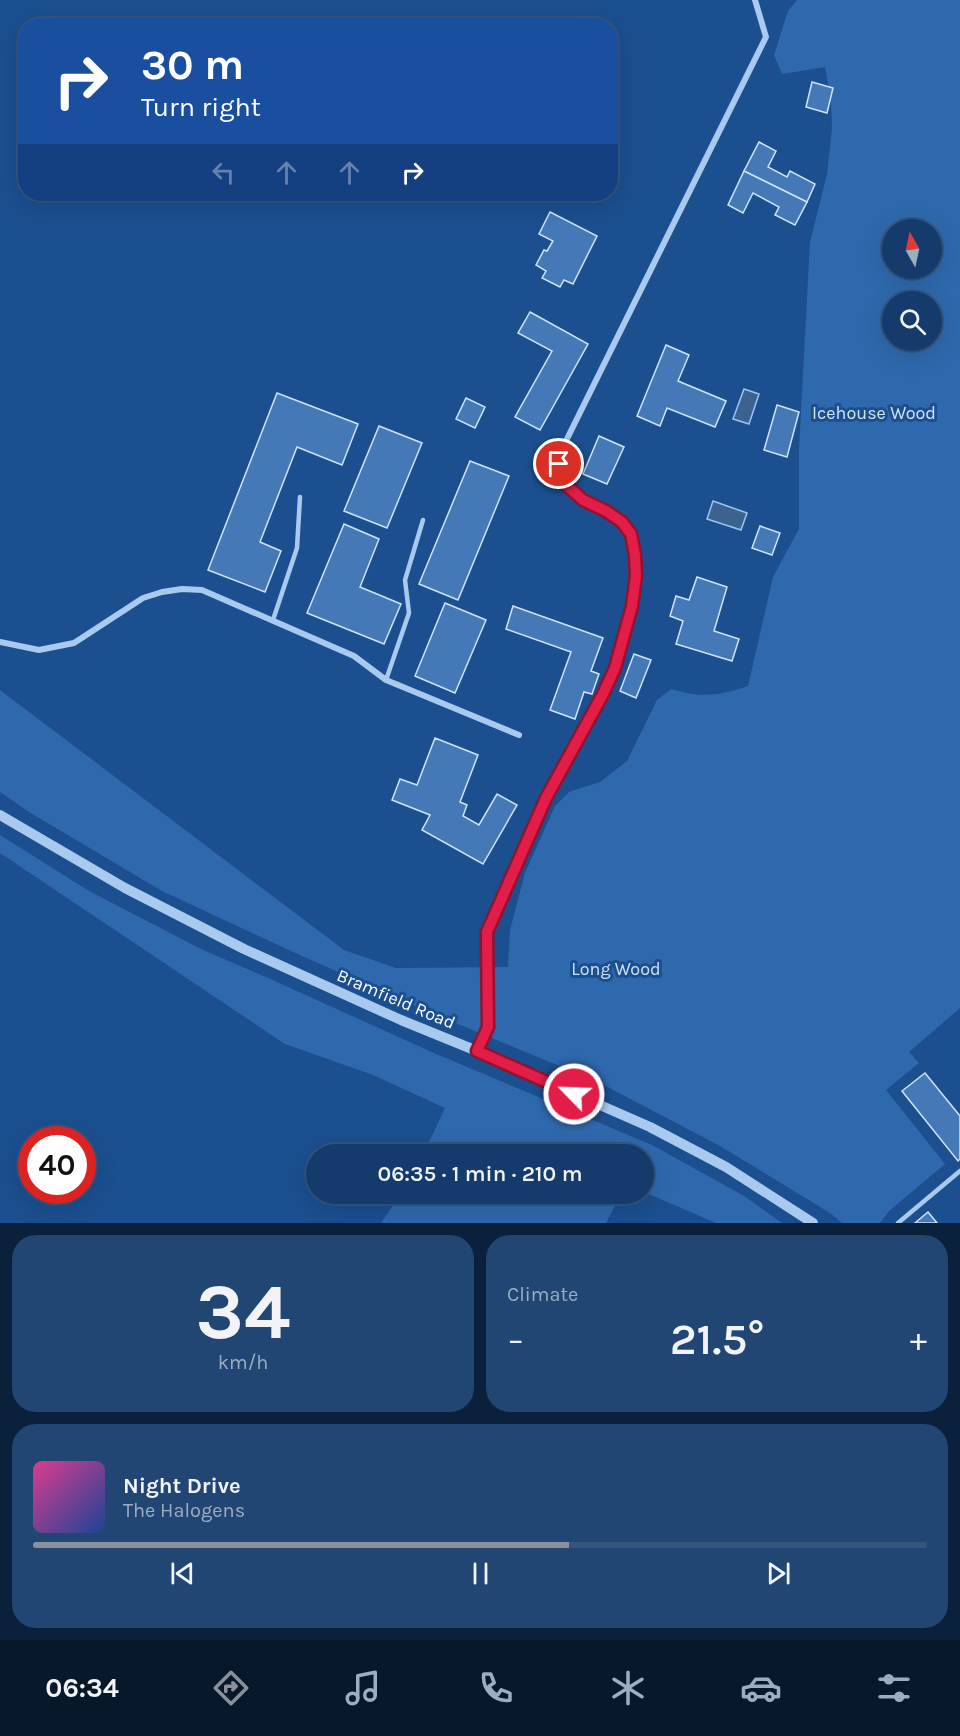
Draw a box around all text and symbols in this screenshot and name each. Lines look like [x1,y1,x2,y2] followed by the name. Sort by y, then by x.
[141,40,244,90] text: 30 m
[42,42,120,120] icon: right
[141,91,261,123] text: Turn right
[207,156,240,189] icon: left
[270,156,303,189] icon: ahead
[333,156,366,189] icon: ahead
[396,156,429,189] icon: right
[882,219,942,279] north arrow
[882,219,942,351] map controls
[882,291,942,351] button: search
[812,402,936,424] park label: Icehouse Wood
[533,438,584,489] pin
[542,447,575,480] icon: arrive
[571,958,661,980] park label: Long Wood
[333,964,459,1034] street label: Bramfield Road
[542,1062,606,1126] position arrow
[18,1126,96,1204] speed limit sign: 40
[377,1161,583,1187] text: 06:35 · 1 min · 210 m
[196,1266,290,1358] text: 34
[507,1283,578,1306] text: Climate
[670,1313,764,1365] text: 21.5°
[507,1320,524,1358] text: −
[910,1320,927,1358] text: +
[218,1351,268,1374] text: km/h
[123,1473,241,1499] text: Night Drive
[123,1499,245,1522] text: The Halogens
[166,1557,199,1590] icon: previous
[464,1557,497,1590] icon: pause
[762,1557,795,1590] icon: next
[210,1667,252,1709] icon: directions
[342,1667,384,1709] icon: music
[475,1667,517,1709] icon: phone
[607,1667,649,1709] icon: climate
[740,1667,782,1709] icon: car
[873,1667,915,1709] icon: filters
[45,1672,119,1704] text: 06:34

